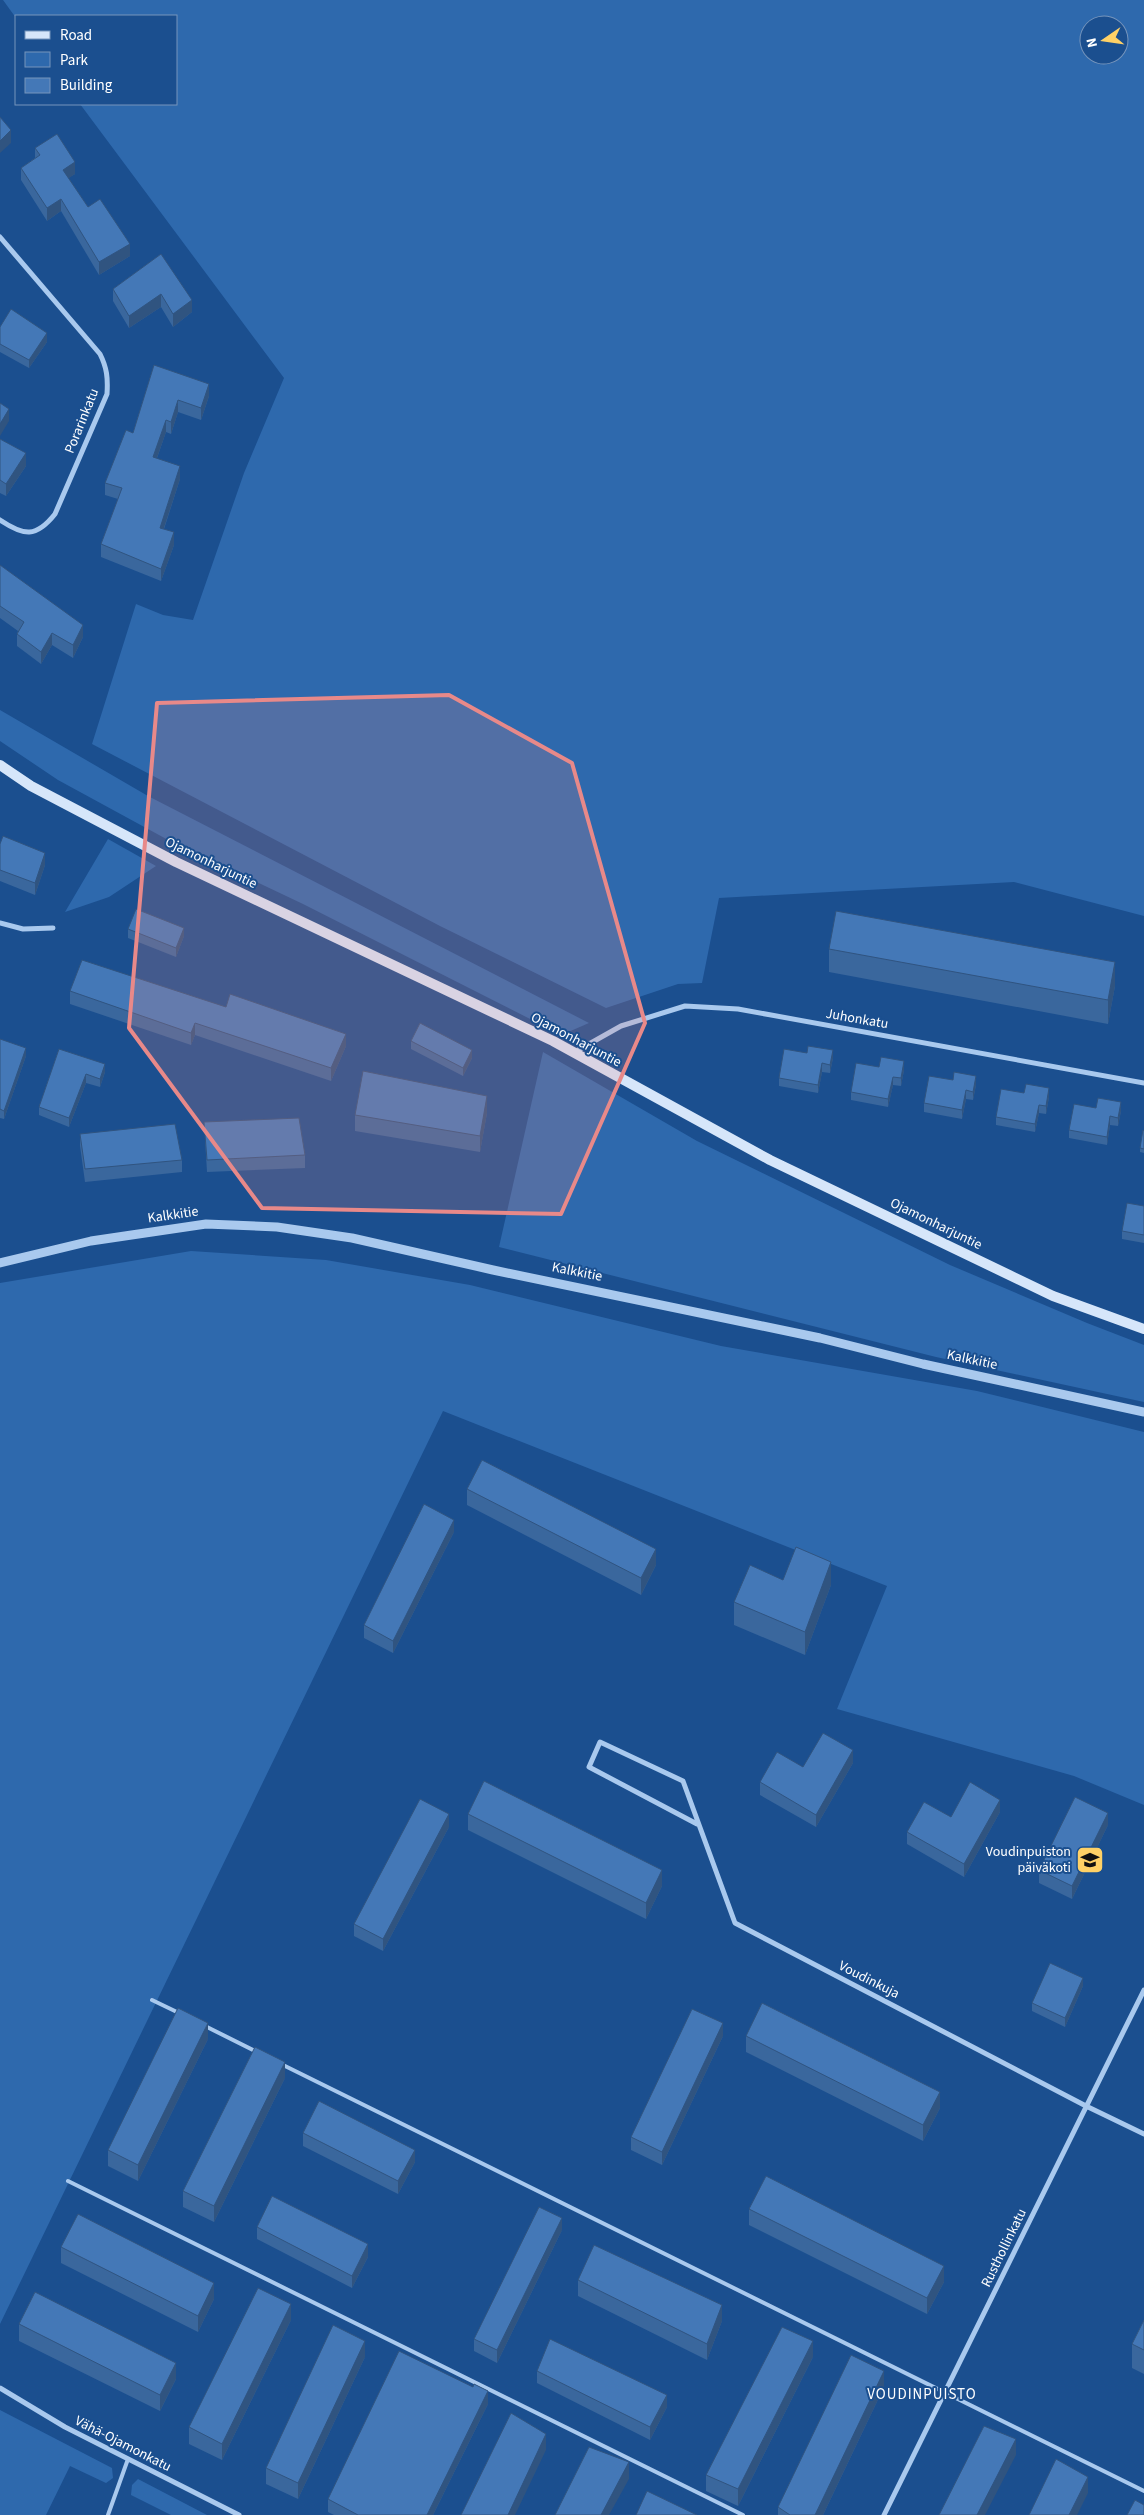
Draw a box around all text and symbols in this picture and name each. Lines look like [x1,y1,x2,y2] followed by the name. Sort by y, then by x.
[15,15,178,105] legend
[1079,15,1129,65] north arrow
[60,25,92,46] text: Road
[1082,36,1103,49] text: N
[60,50,89,71] text: Park
[60,75,113,96] text: Building
[60,385,104,457] street label: Porarinkatu
[162,832,260,894] street label: Ojamonharjuntie
[824,1004,890,1034] street label: Juhonkatu
[527,1008,625,1072] street label: Ojamonharjuntie
[887,1193,985,1255] street label: Ojamonharjuntie
[146,1202,200,1228] street label: Kalkkitie
[550,1257,604,1287] street label: Kalkkitie
[945,1345,999,1375] street label: Kalkkitie
[986,1842,1071,1878] place label: Voudinpuiston päiväkoti
[1075,1845,1105,1875] school or university icon: Voudinpuiston päiväkoti
[835,1956,903,2004] street label: Voudinkuja
[976,2205,1032,2291] street label: Rusthollinkatu
[867,2384,977,2405] district label: VOUDINPUISTO
[71,2411,175,2477] street label: Vähä-Ojamonkatu

